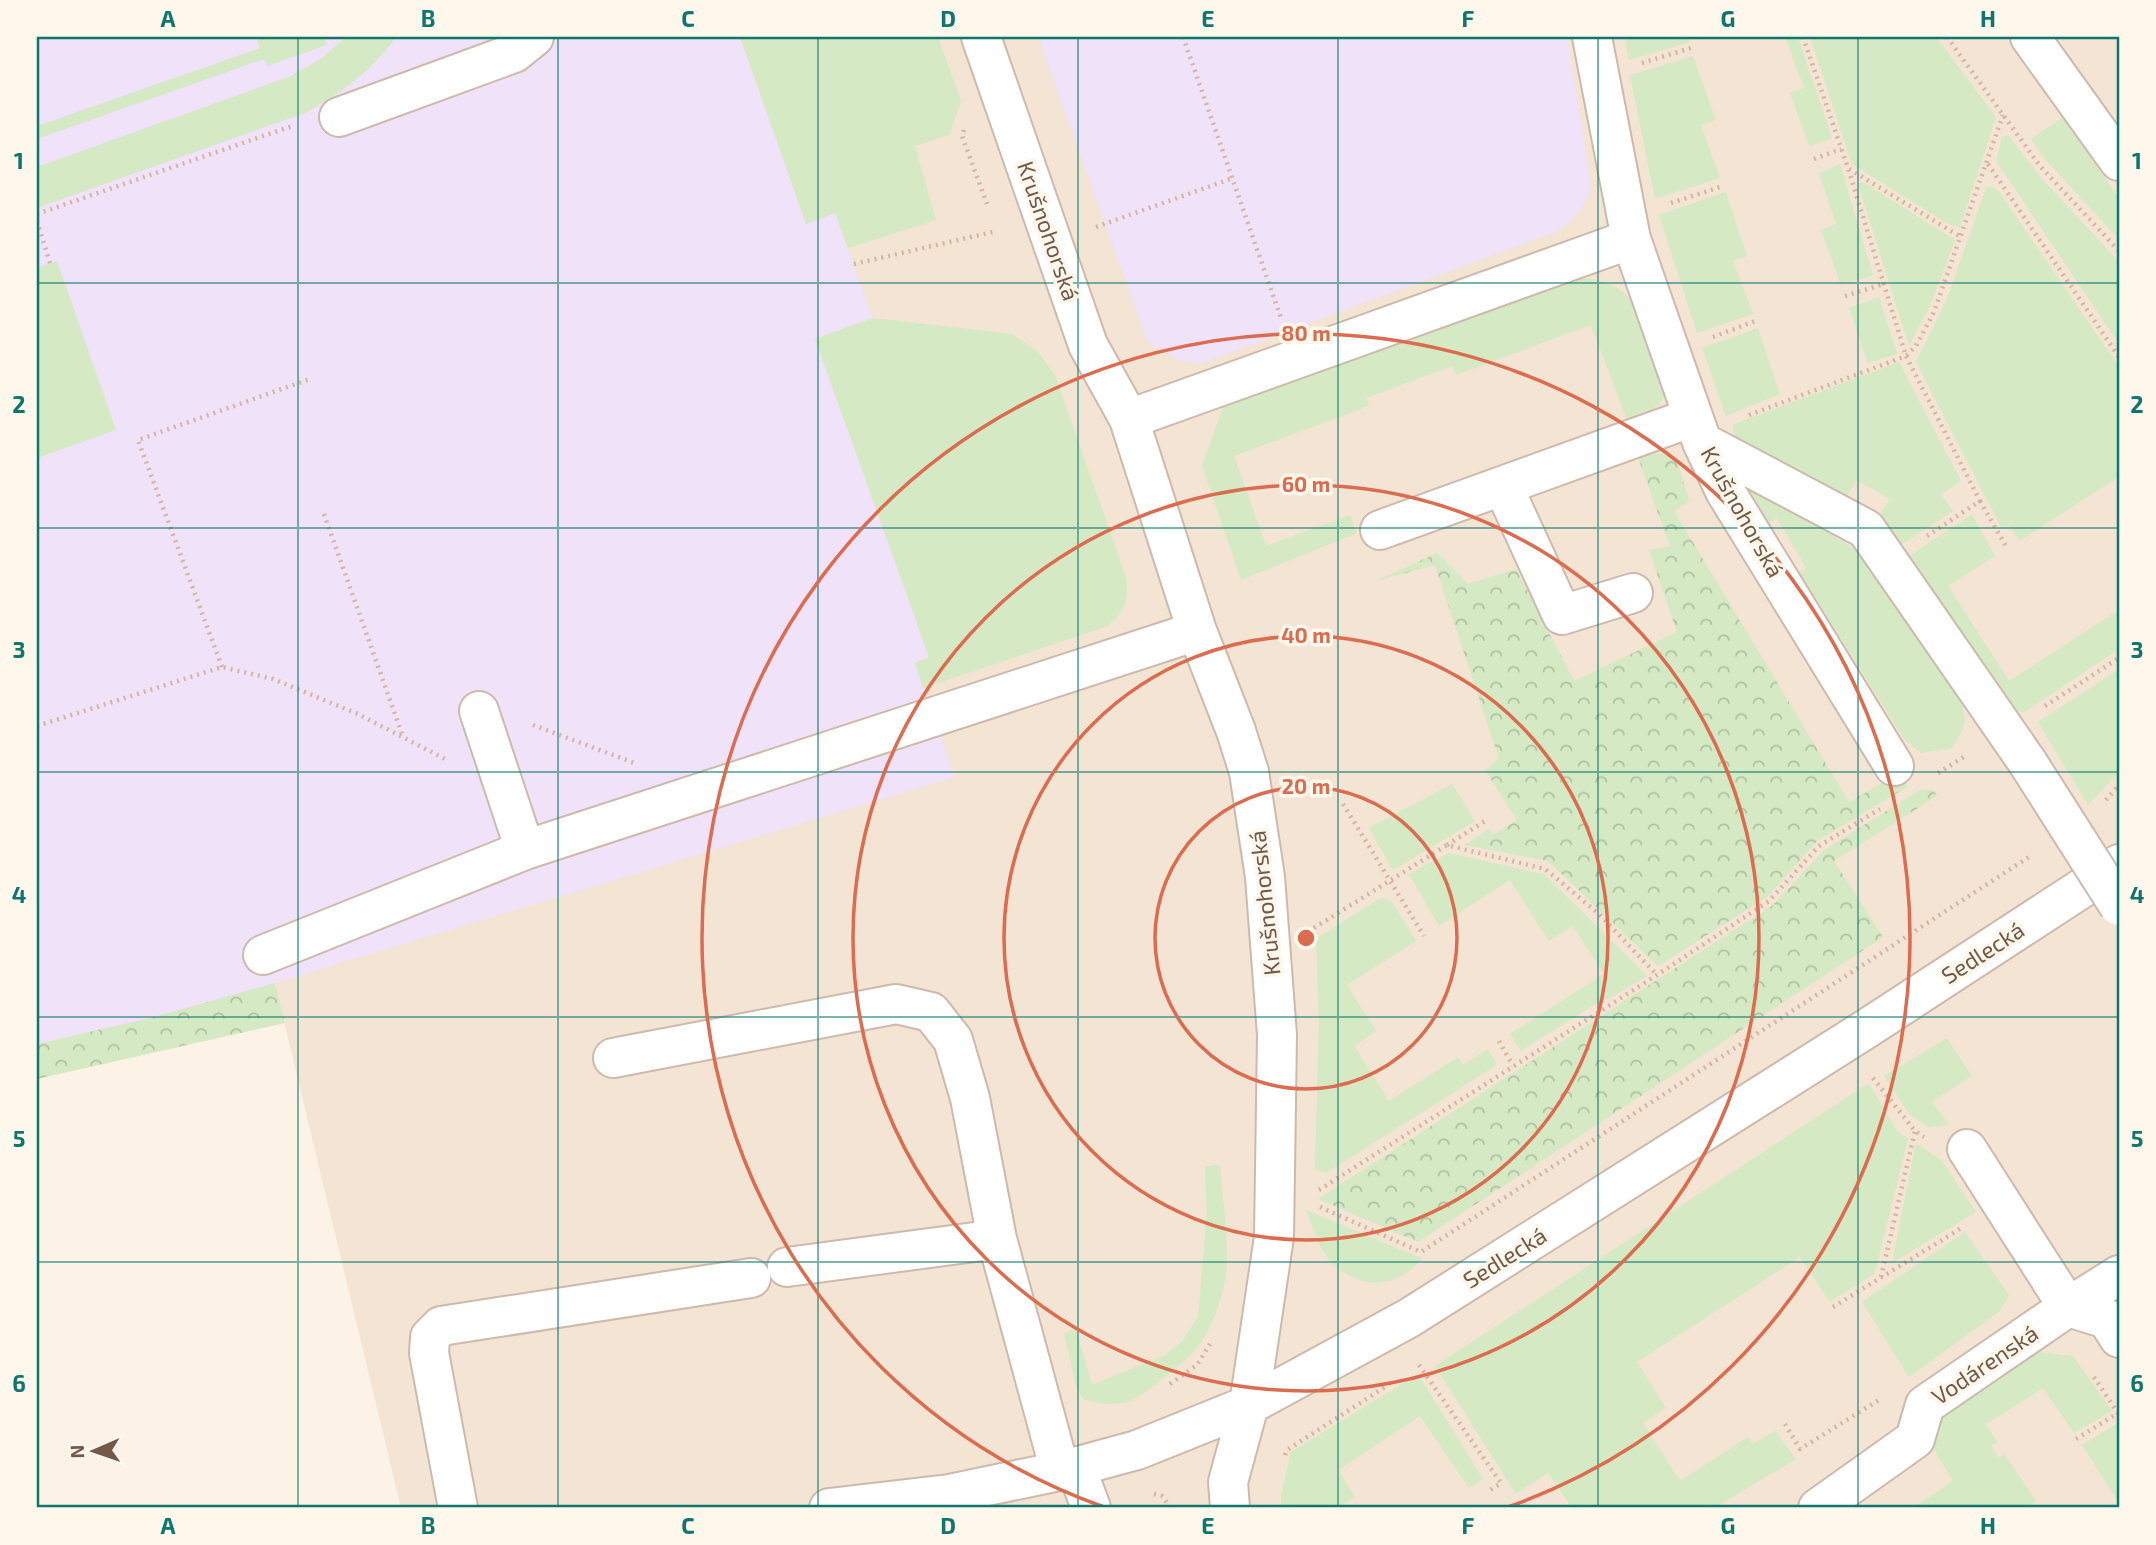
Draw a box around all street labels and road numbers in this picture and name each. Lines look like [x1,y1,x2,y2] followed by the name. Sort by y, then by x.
[1012,157,1086,304] street label: Krušnohorská
[1695,441,1790,582] street label: Krušnohorská
[1242,829,1286,977] street label: Krušnohorská
[1936,915,2029,989] street label: Sedlecká
[1458,1221,1551,1294] street label: Sedlecká
[1926,1318,2043,1410] street label: Vodárenská

